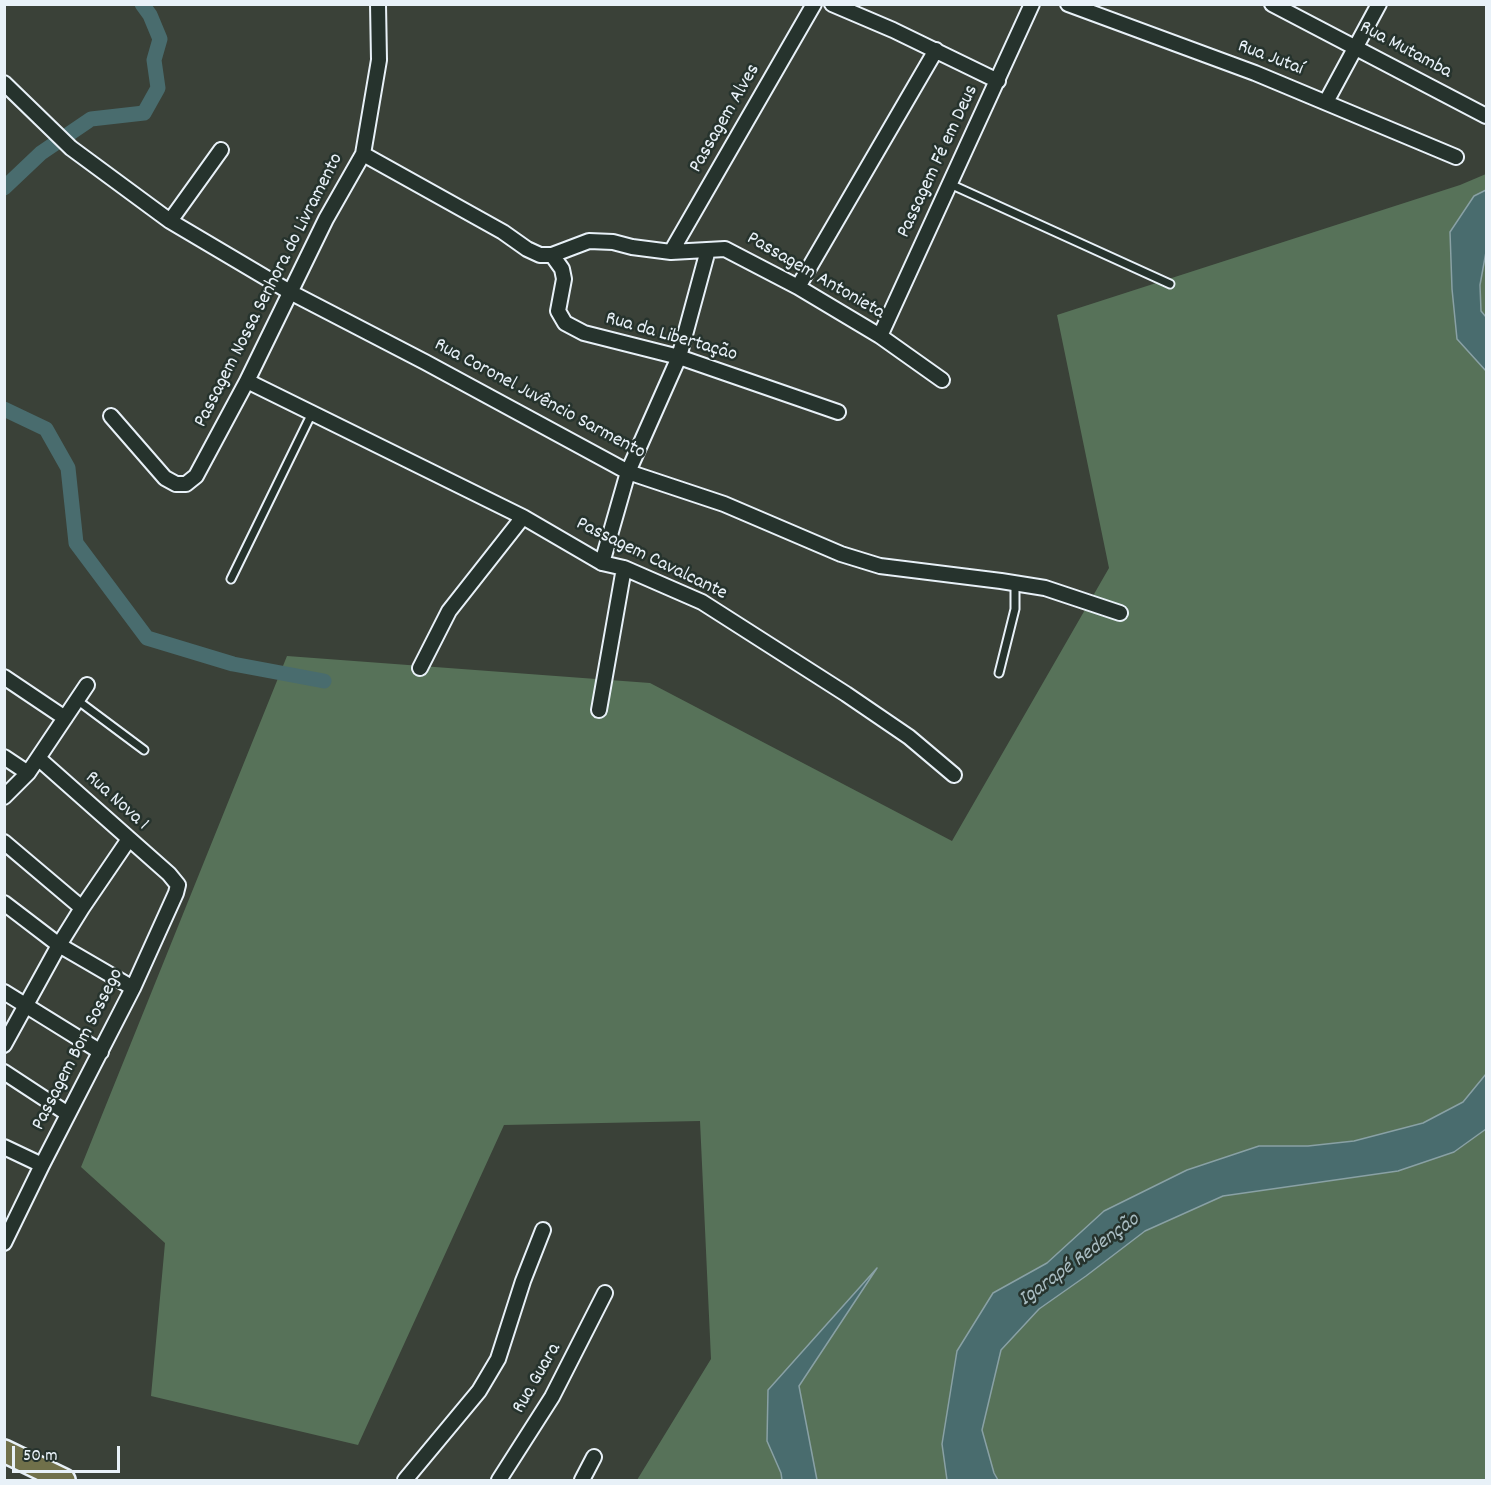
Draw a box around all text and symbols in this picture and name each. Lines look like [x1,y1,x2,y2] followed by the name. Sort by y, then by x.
[1355,17,1455,85] street label: Rua Mutamba
[1234,35,1306,83] street label: Rua Jutaí
[685,60,767,178] street label: Passagem Alves
[893,82,985,242] street label: Passagem Fé em Deus
[190,150,350,432] street label: Passagem Nossa Senhora do Livramento
[742,228,888,326] street label: Passagem Antonieta
[602,308,740,368] street label: Rua da Libertação
[429,334,649,466] street label: Rua Coronel Juvêncio Sarmento
[572,513,730,607] street label: Passagem Cavalcante
[79,767,153,837] street label: Rua Nova 1
[28,965,130,1135] street label: Passagem Bom Sossego
[1015,1209,1145,1313] water label: Igarapé Redenção
[508,1340,568,1418] street label: Rua Guara
[15,1434,123,1472] scale bar
[23,1444,58,1469] text: 50 m

